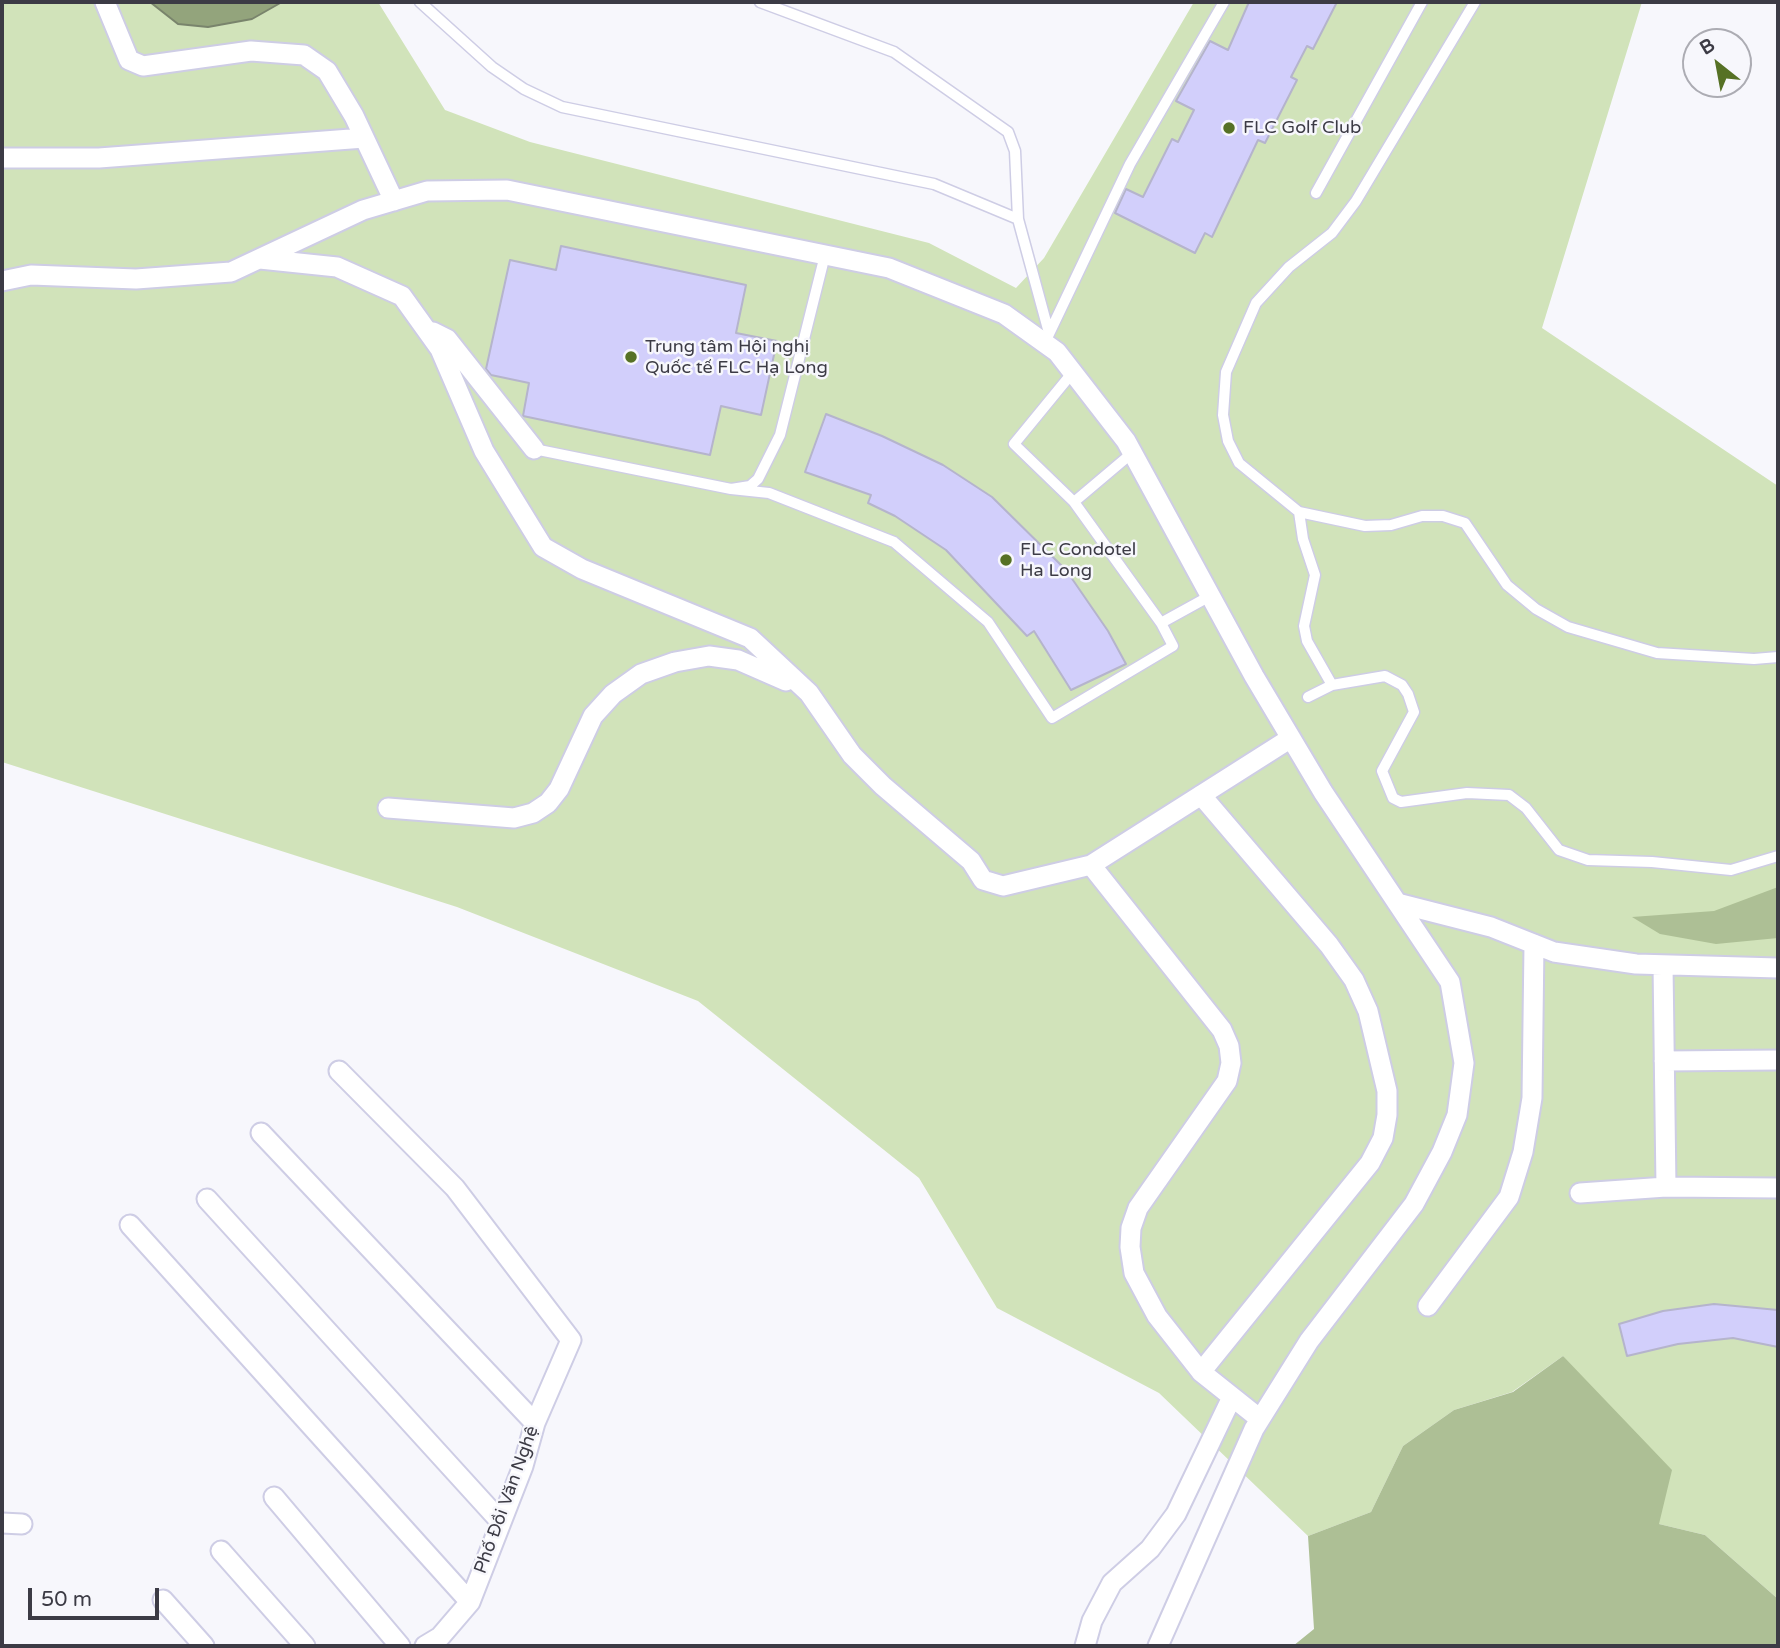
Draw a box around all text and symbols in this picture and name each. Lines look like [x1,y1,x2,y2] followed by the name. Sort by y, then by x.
[1682,28,1752,98] north arrow
[1696,34,1719,60] text: B
[1243,117,1361,139] place label: FLC Golf Club
[1221,120,1237,136] marker: FLC Golf Club
[645,336,828,378] place label: Trung tâm Hội nghị Quốc tế FLC Hạ Long
[623,349,639,365] marker: Trung tâm Hội nghị Quốc tế FLC Hạ Long
[1020,539,1136,582] place label: FLC Condotel Ha Long
[998,552,1014,568] marker: FLC Condotel Ha Long
[470,1423,544,1577] street label: Phố Đồi Văn Nghệ
[32,1574,163,1618] scale bar
[41,1587,92,1612] text: 50 m

